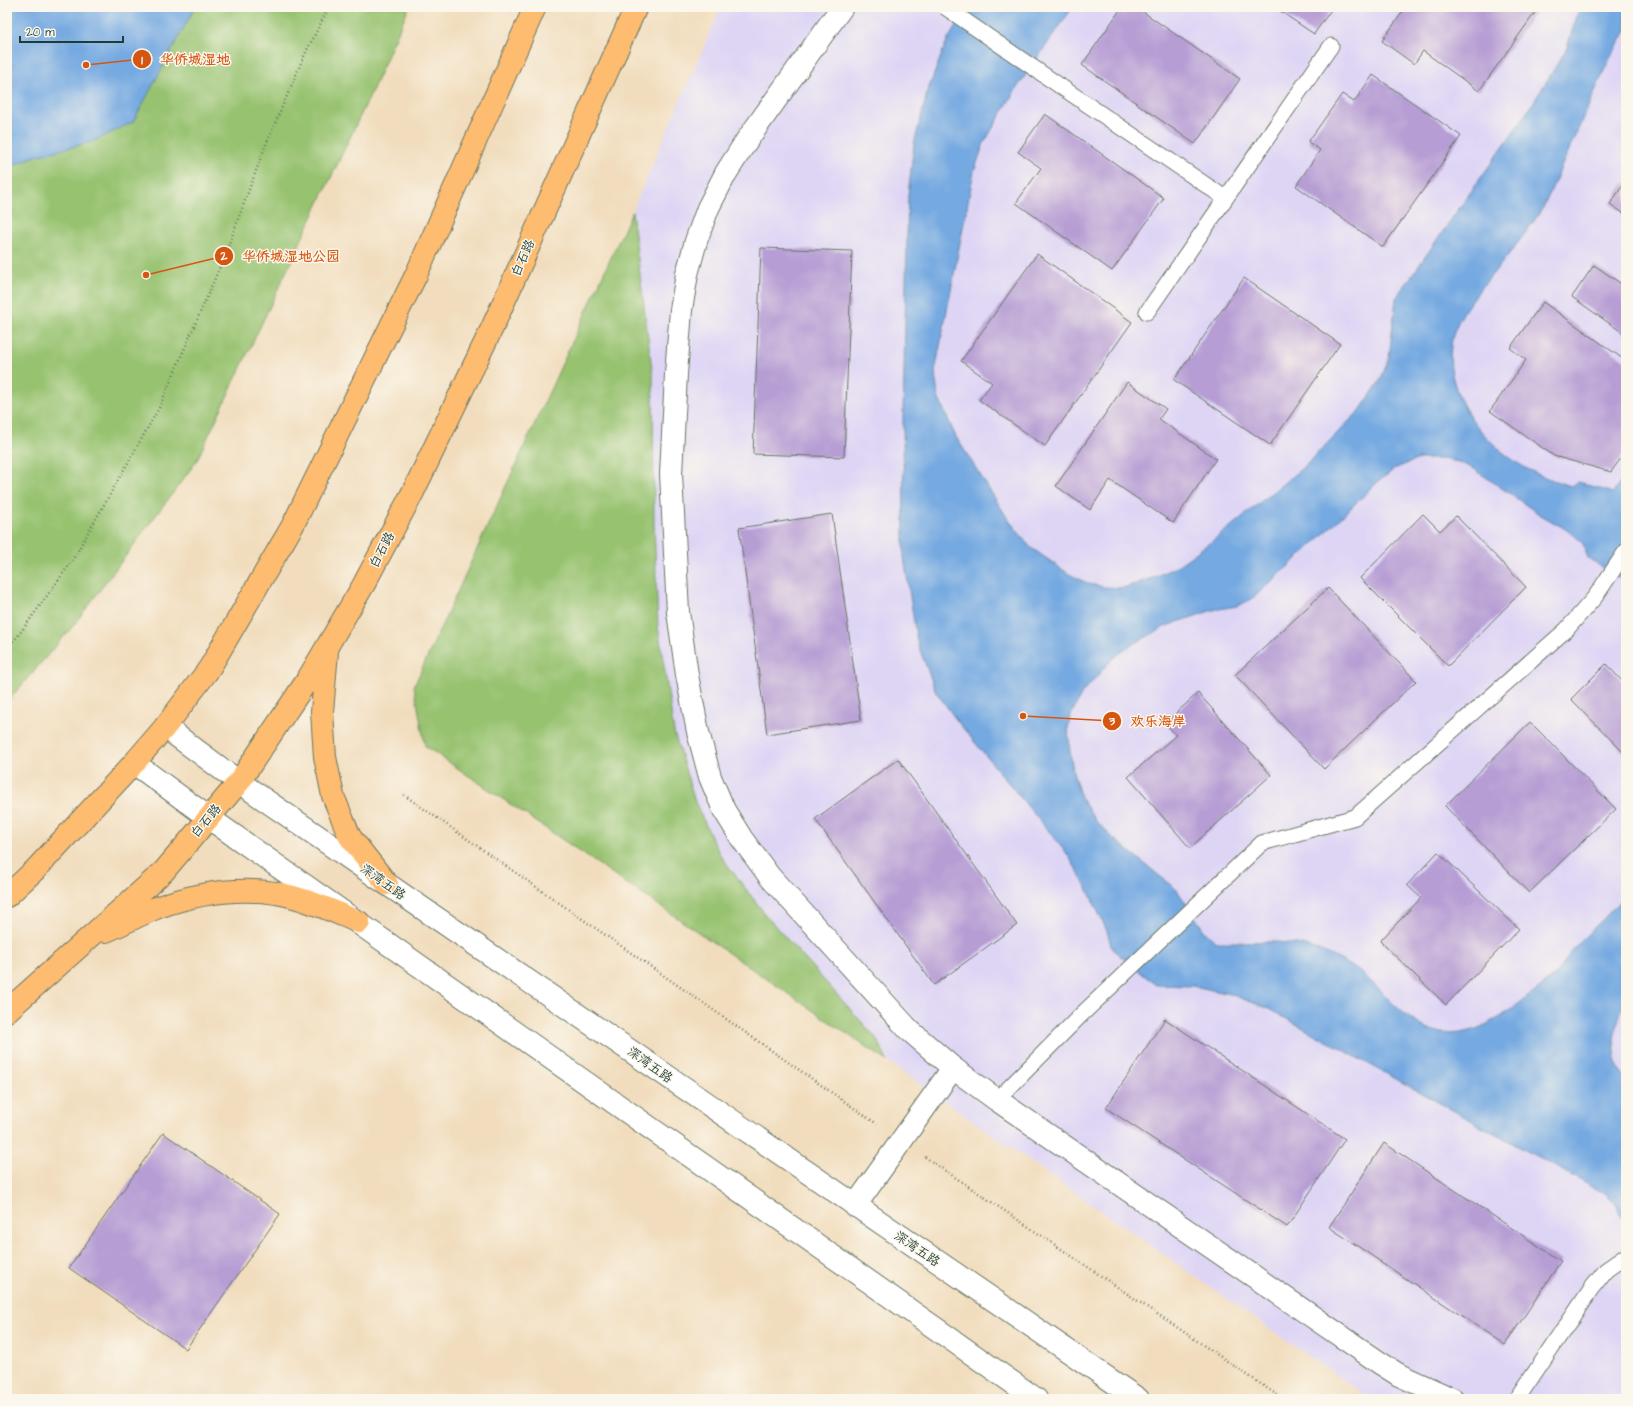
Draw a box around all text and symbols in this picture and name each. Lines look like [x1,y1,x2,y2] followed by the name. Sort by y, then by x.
[20,18,123,44] scale bar
[26,24,55,41] text: 20 m
[132,46,238,72] callout: 华侨城湿地
[160,50,230,70] text: 华侨城湿地
[141,52,143,69] text: 1
[507,237,539,279] street label: 白石路
[214,243,348,269] callout: 华侨城湿地公园
[242,247,340,267] text: 华侨城湿地公园
[220,248,228,265] text: 2
[365,529,399,571] street label: 白石路
[1102,708,1194,734] callout: 欢乐海岸
[1130,712,1186,732] text: 欢乐海岸
[1108,713,1116,730] text: 3
[187,800,225,842] street label: 白石路
[357,860,409,904] street label: 深湾五路
[624,1043,676,1087] street label: 深湾五路
[890,1227,944,1271] street label: 深湾五路

